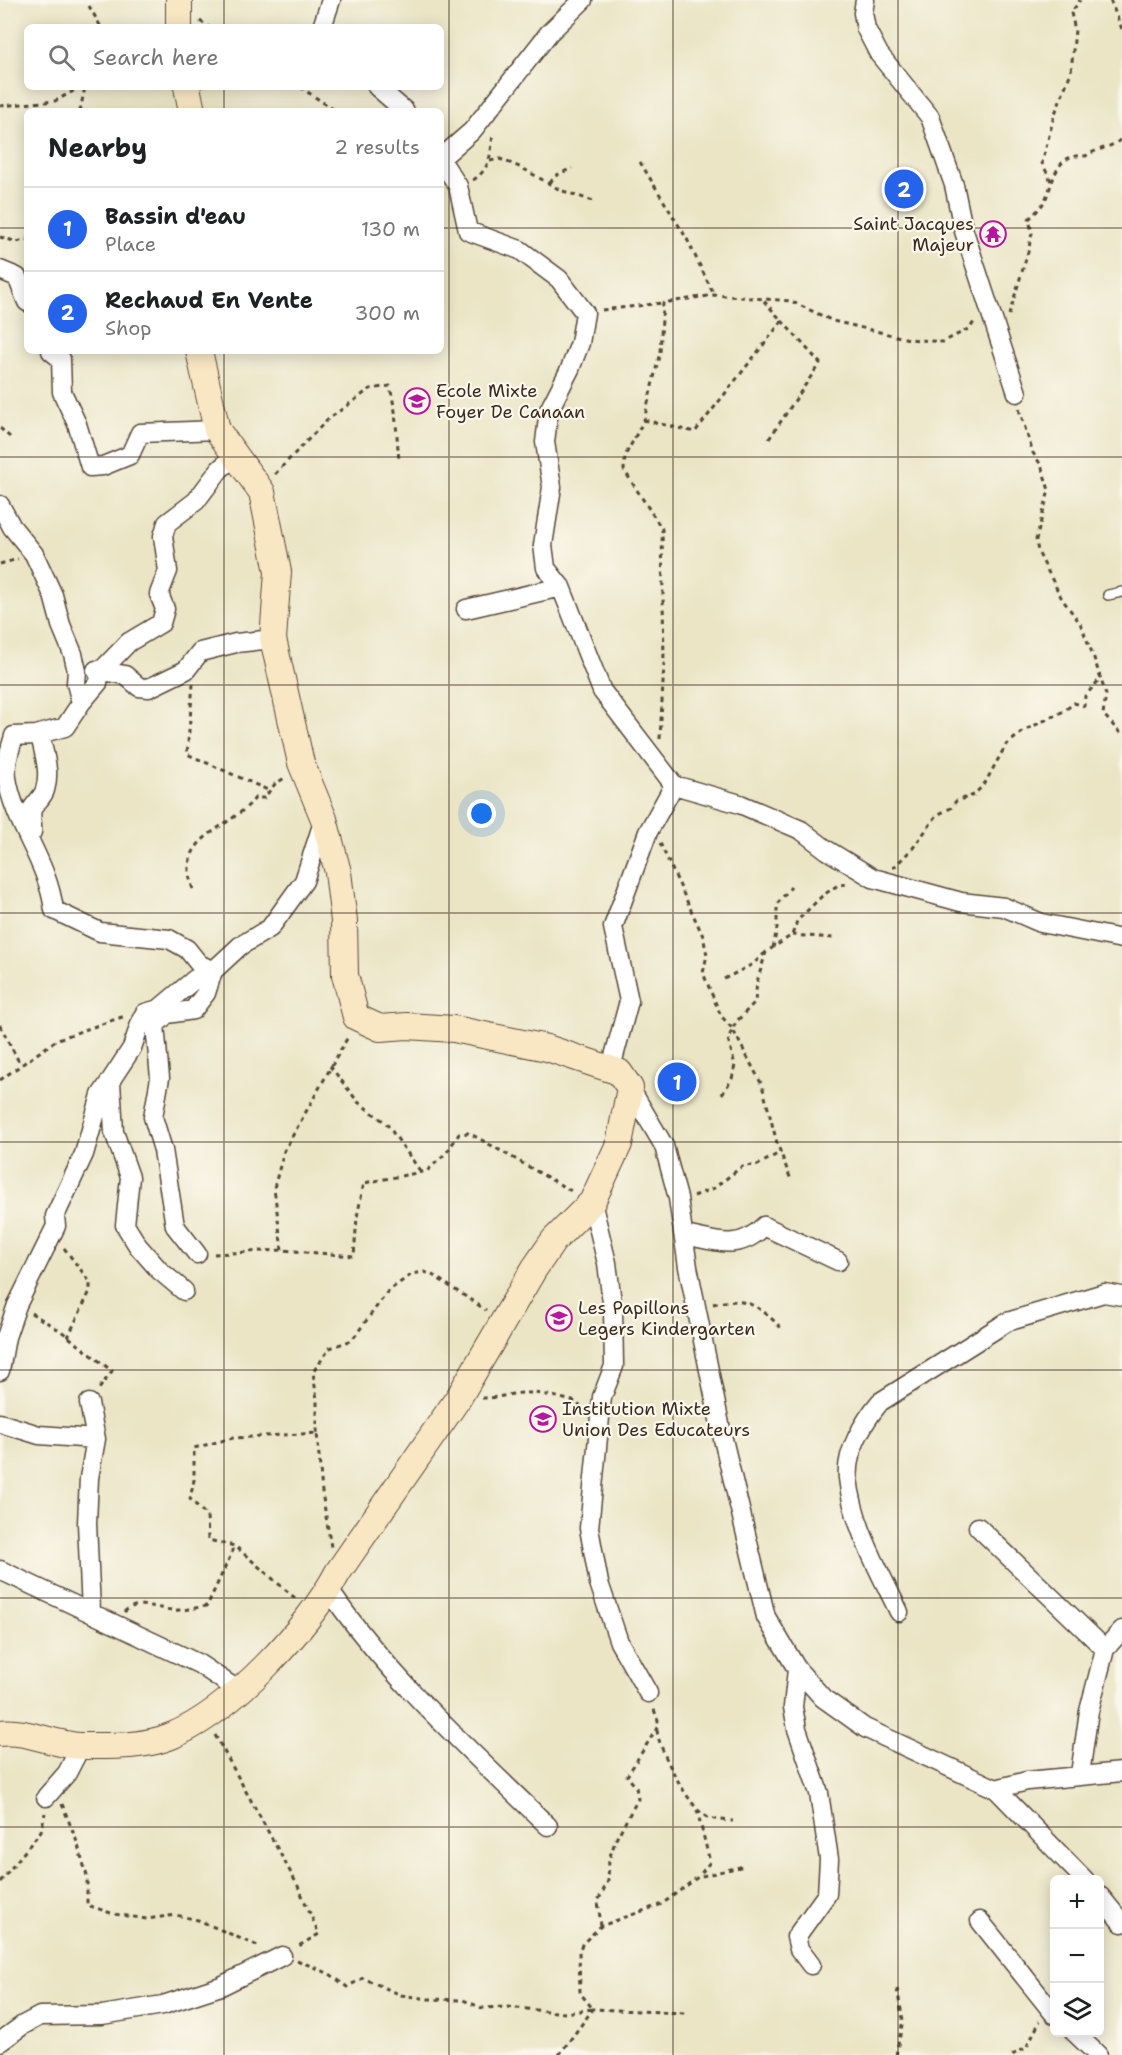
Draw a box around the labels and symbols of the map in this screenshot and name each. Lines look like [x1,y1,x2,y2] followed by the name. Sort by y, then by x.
[884,166,924,212] pin: 2
[853,212,974,257] place label: Saint Jacques Majeur
[978,219,1008,249] temple icon: Saint Jacques Majeur
[436,379,585,424] place label: Ecole Mixte Foyer De Canaan
[402,386,432,416] school or university icon: Ecole Mixte Foyer De Canaan
[467,799,496,828] your location
[658,1060,696,1104] pin: 1
[578,1296,755,1341] place label: Les Papillons Legers Kindergarten
[544,1303,574,1333] school or university icon: Les Papillons Legers Kindergarten
[562,1397,750,1442] place label: Institution Mixte Union Des Educateurs
[528,1404,558,1434] school or university icon: Institution Mixte Union Des Educateurs

